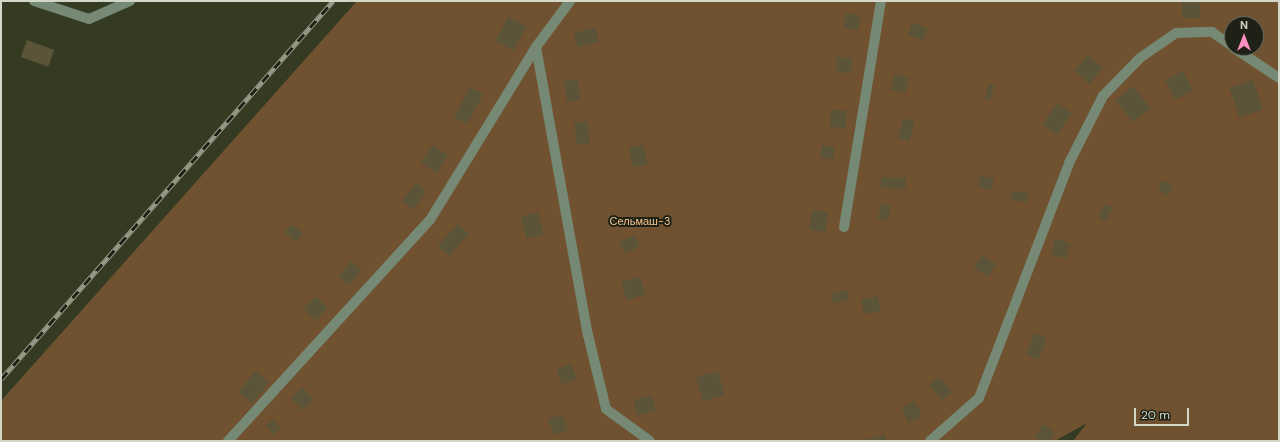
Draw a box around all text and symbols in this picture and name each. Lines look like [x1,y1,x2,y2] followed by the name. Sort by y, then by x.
[1224,16,1264,56] north arrow
[1240,18,1248,32] text: N
[610,214,670,228] park label: Сельмаш-3
[1136,400,1191,426] scale bar
[1141,407,1170,423] text: 20 m

